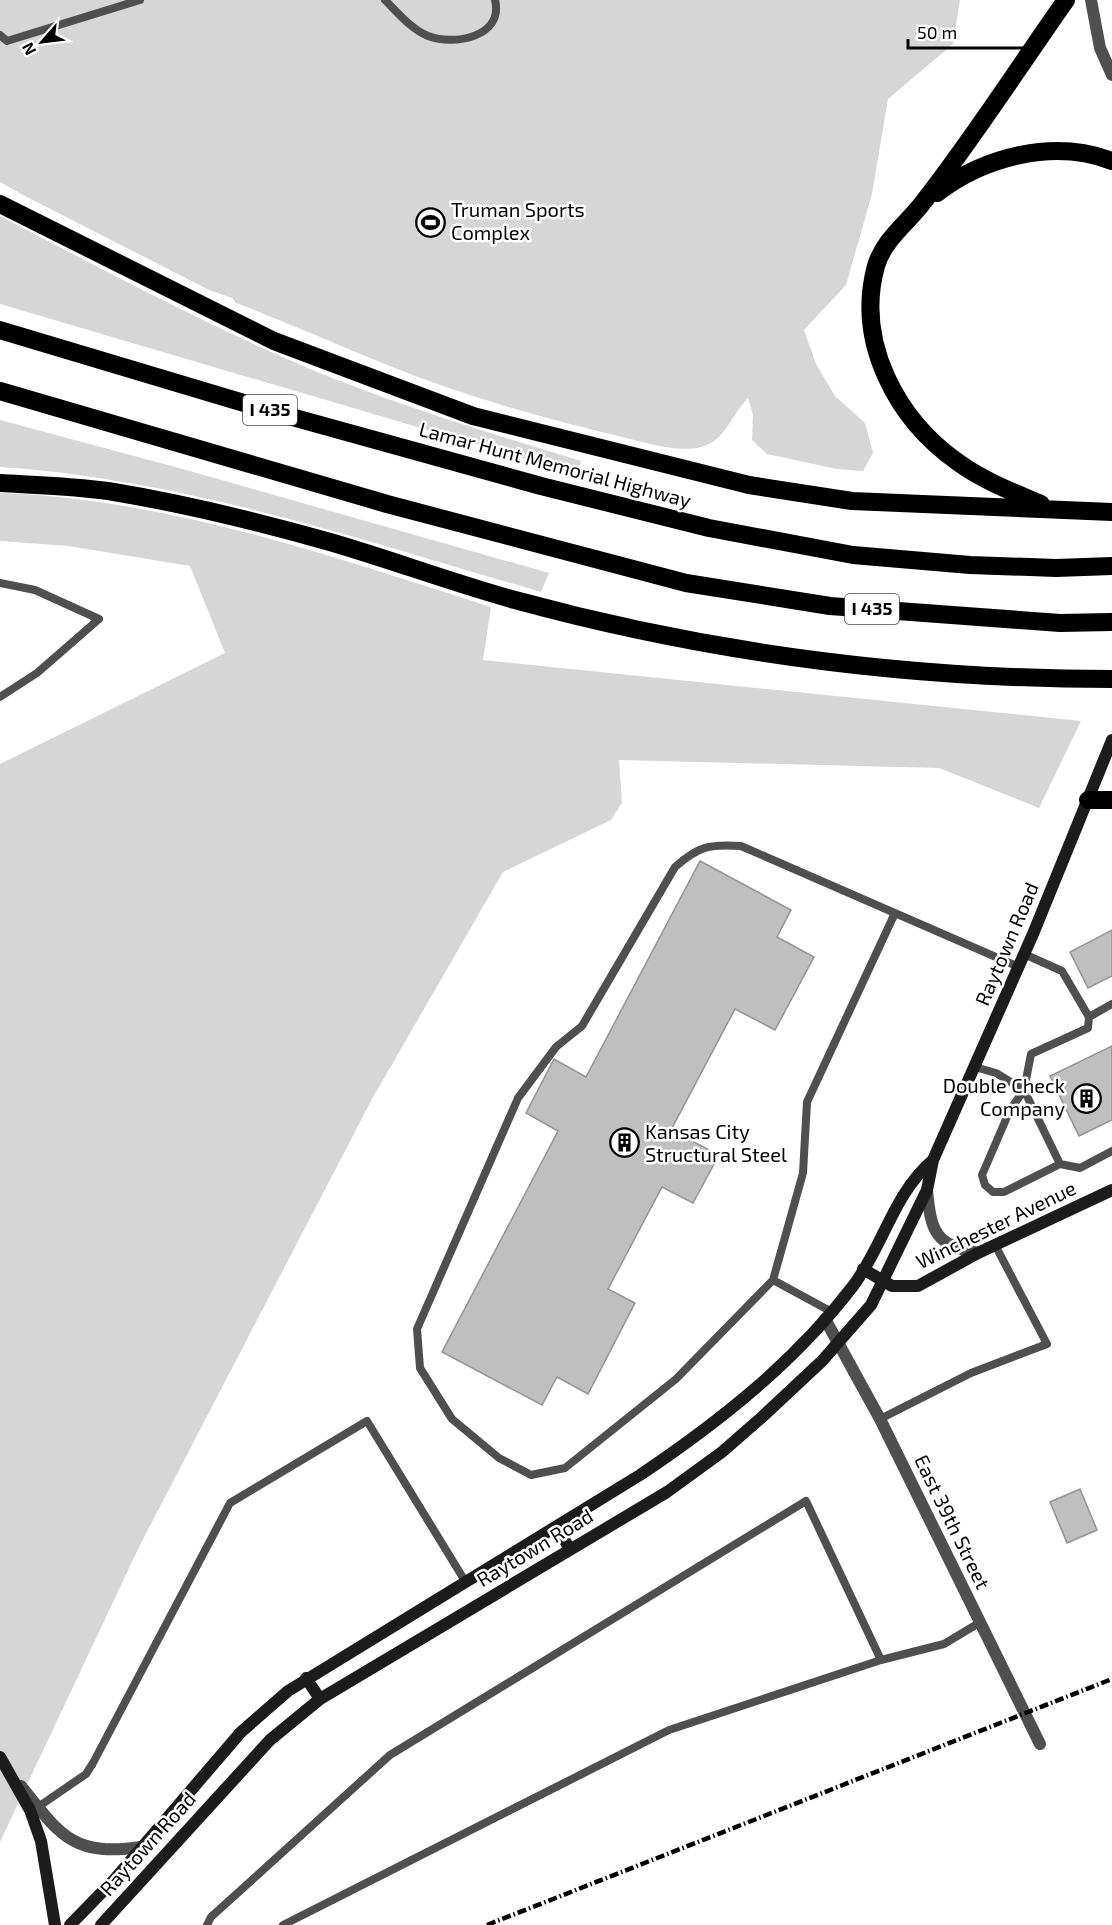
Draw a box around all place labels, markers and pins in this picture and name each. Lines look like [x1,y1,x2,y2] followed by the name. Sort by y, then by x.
[451,197,585,244] place label: Truman Sports Complex
[414,206,446,238] sports icon: Truman Sports Complex
[943,1073,1065,1120] place label: Double Check Company
[1070,1082,1102,1114] building icon: Double Check Company
[645,1119,787,1166] place label: Kansas City Structural Steel
[608,1127,640,1159] building icon: Kansas City Structural Steel

